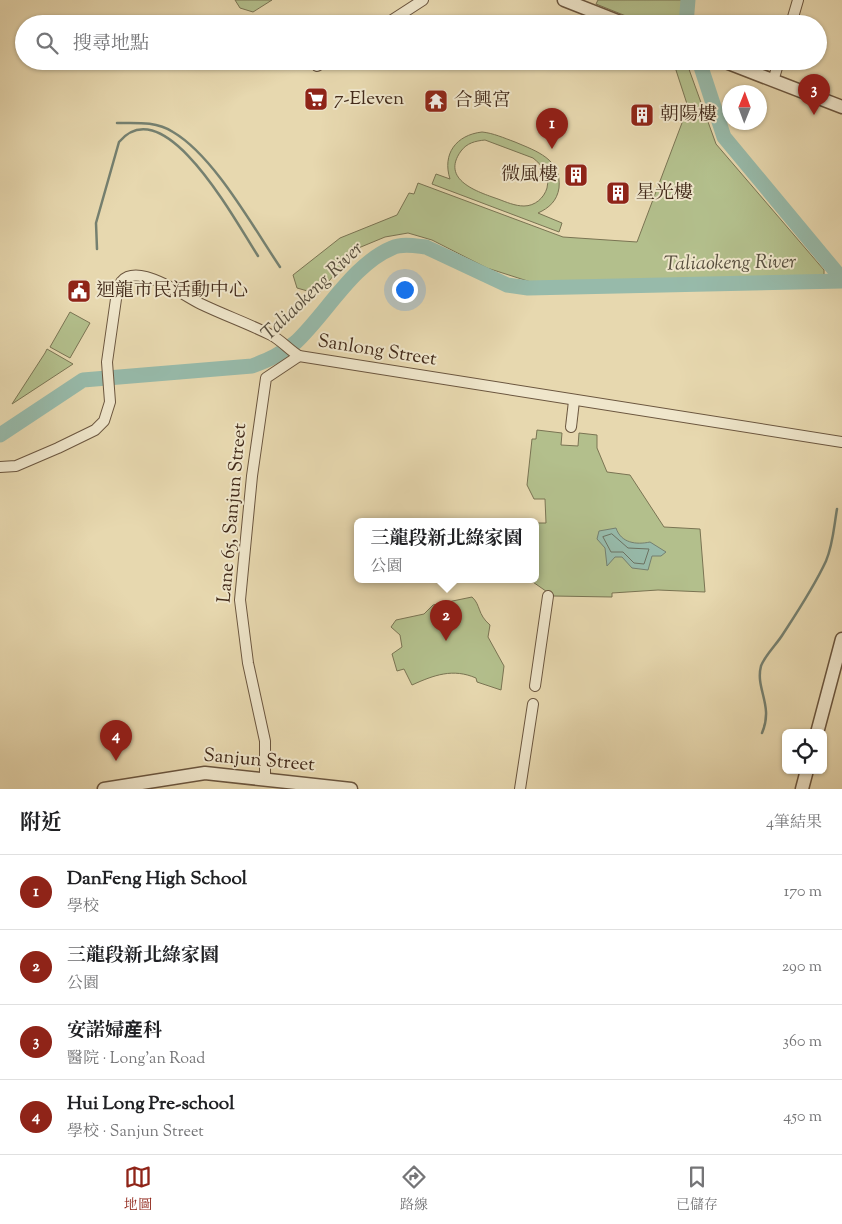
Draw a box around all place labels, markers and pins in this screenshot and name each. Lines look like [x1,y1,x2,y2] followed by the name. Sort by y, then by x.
[798,74,830,115] pin: 3
[303,86,329,112] supermarket icon: 7-Eleven
[334,86,404,113] place label: 7-Eleven
[423,88,449,114] temple icon: 合興宮
[454,88,511,115] place label: 合興宮
[629,102,655,128] building icon: 朝陽樓
[660,102,717,129] place label: 朝陽樓
[536,108,568,149] pin: 1
[501,162,558,189] place label: 微風樓
[563,162,589,188] building icon: 微風樓
[605,180,631,206] building icon: 星光樓
[636,180,693,207] place label: 星光樓
[66,278,92,304] public building icon: 迴龍市民活動中心
[96,278,248,305] place label: 迴龍市民活動中心
[430,600,462,641] pin: 2
[100,720,132,761] pin: 4

